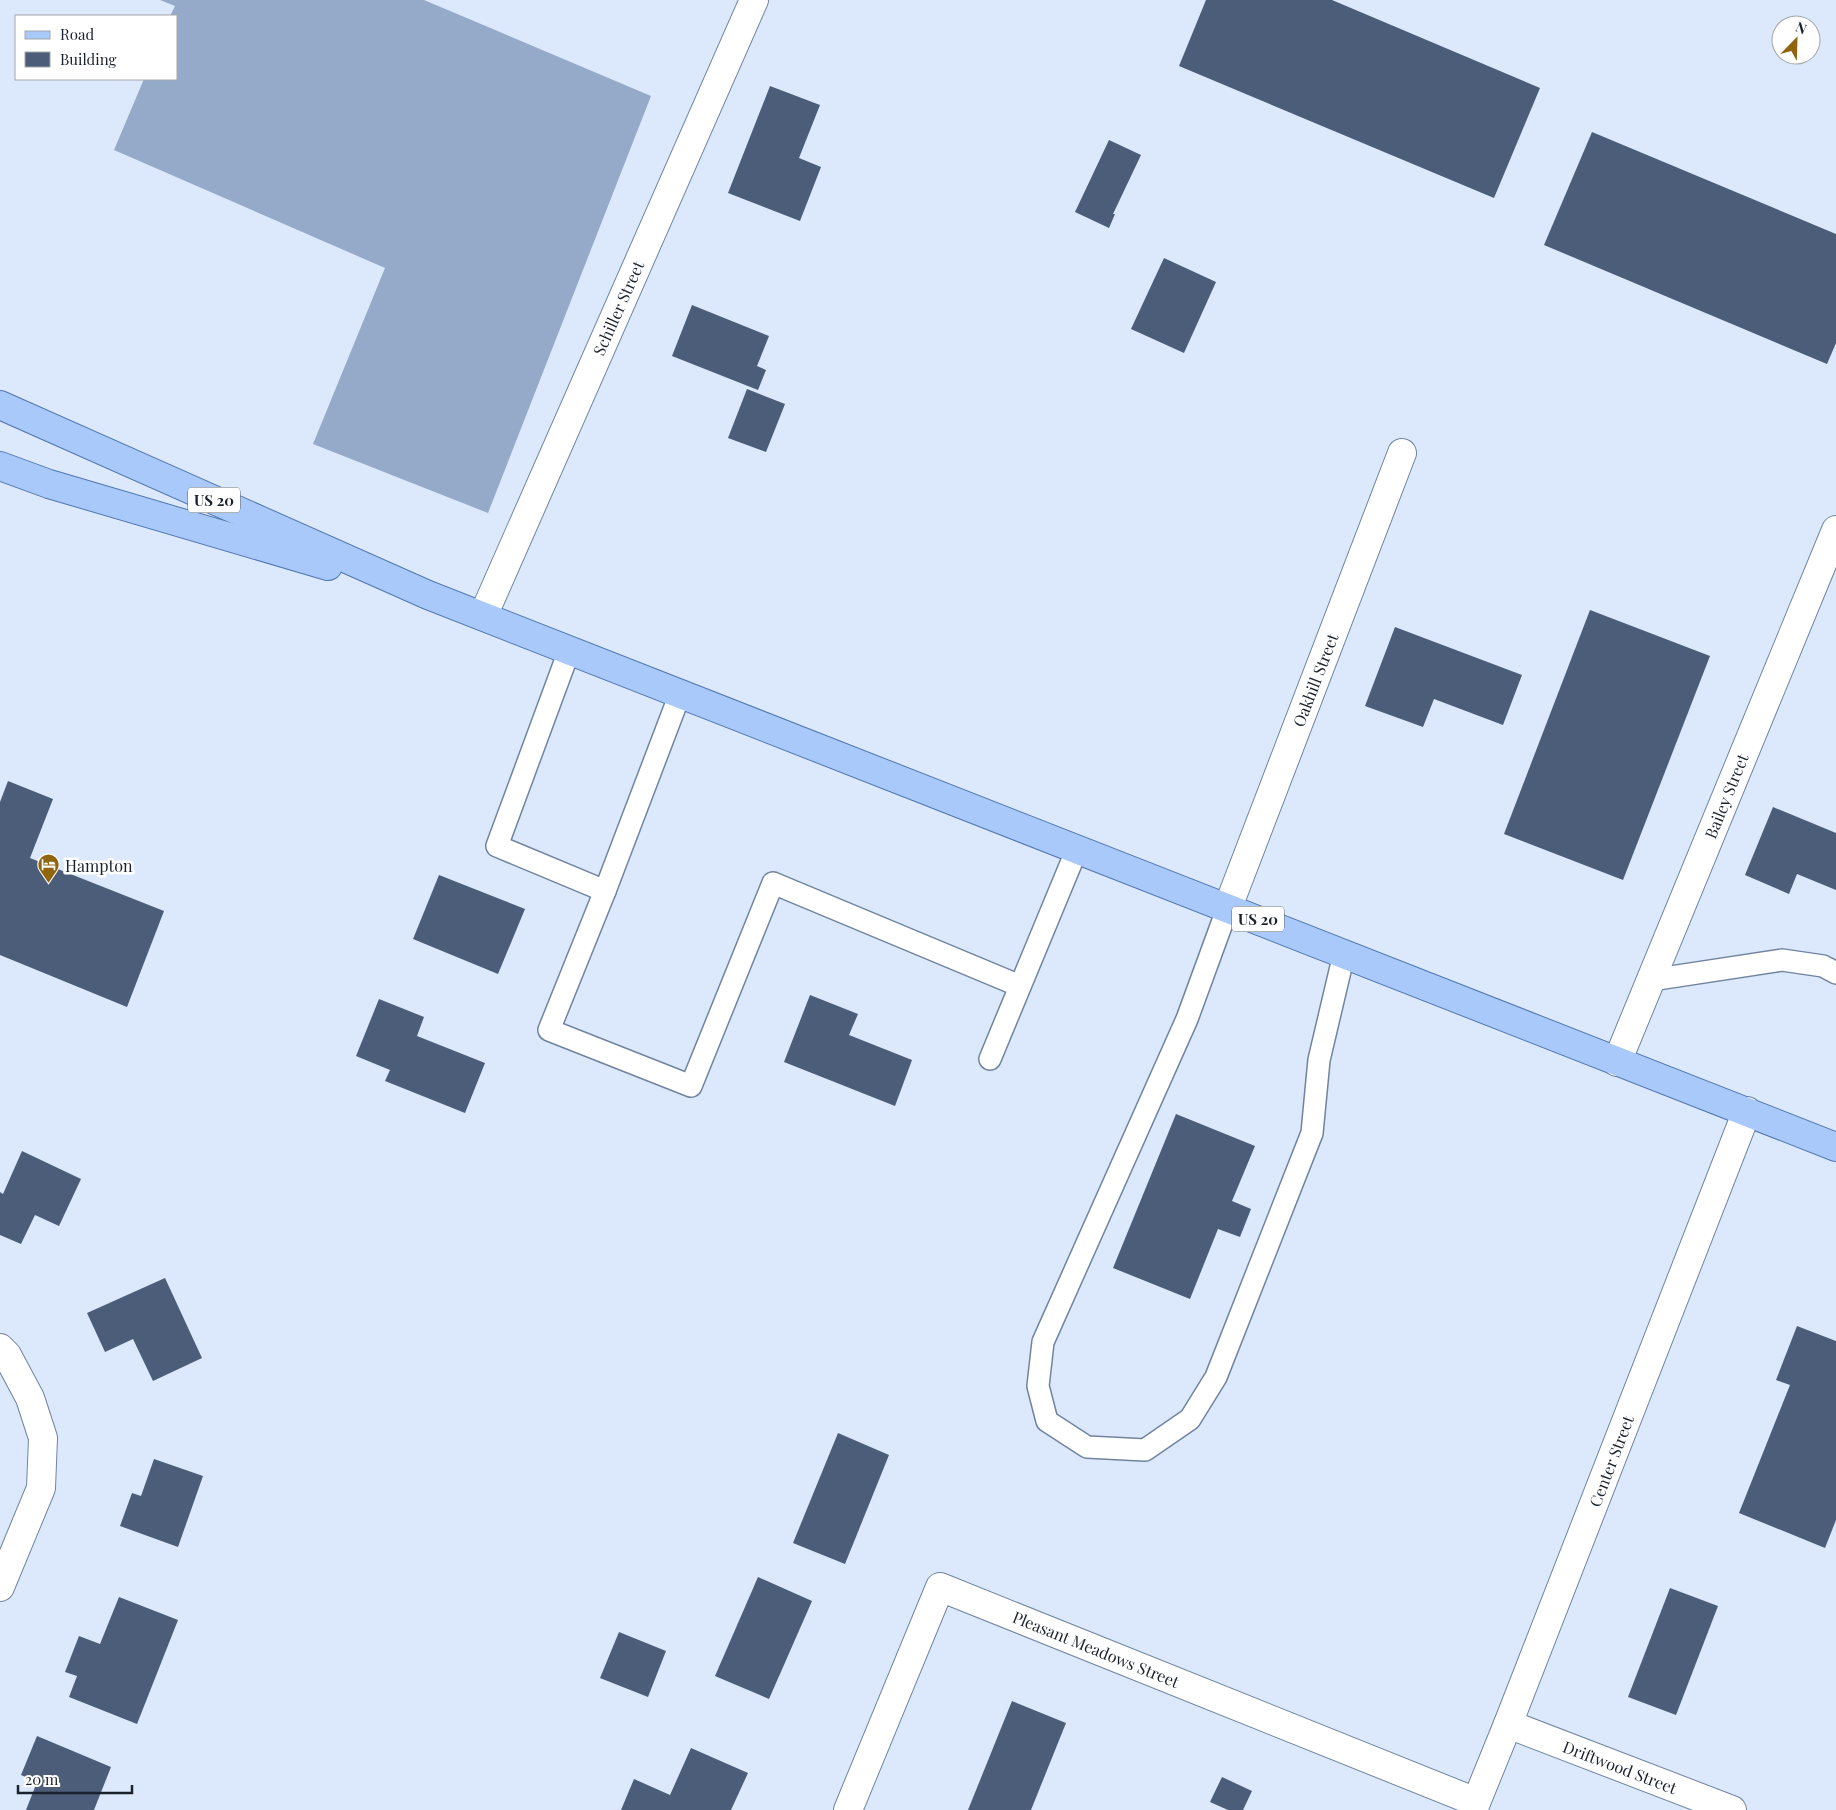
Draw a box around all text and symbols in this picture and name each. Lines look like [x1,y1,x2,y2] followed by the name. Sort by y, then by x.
[15,15,178,80] legend
[1771,15,1821,65] north arrow
[1793,17,1810,38] text: N
[60,24,94,44] text: Road
[60,49,117,69] text: Building
[588,257,648,359] street label: Schiller Street
[188,488,240,512] road number: US 20
[1288,630,1343,730] street label: Oakhill Street
[1699,750,1753,841] street label: Bailey Street
[37,853,61,884] hotel icon: Hampton
[65,855,133,876] place label: Hampton
[1232,906,1284,932] road number: US 20
[1584,1412,1638,1510] street label: Center Street
[1010,1606,1183,1692] street label: Pleasant Meadows Street
[1560,1736,1680,1798] street label: Driftwood Street
[18,1762,131,1794] scale bar
[25,1769,59,1789] text: 20 m

